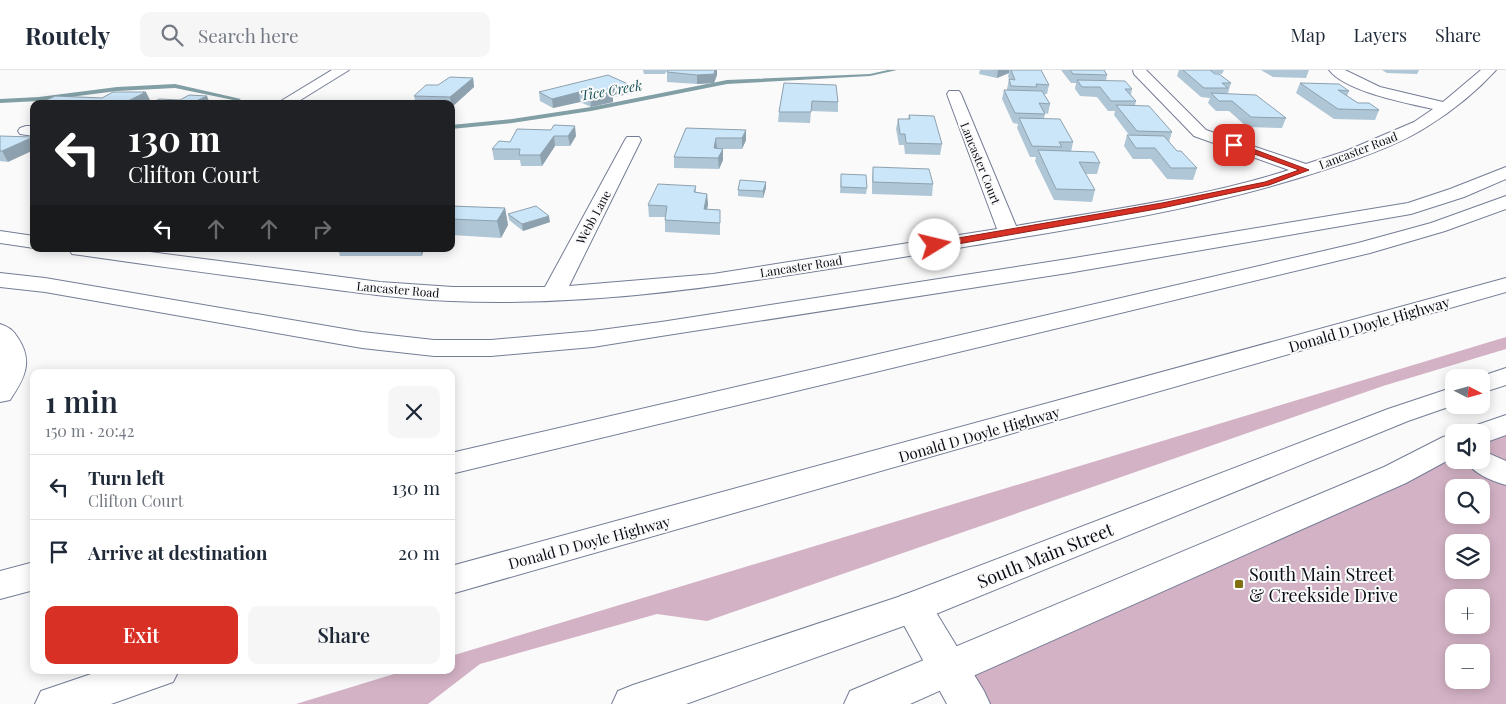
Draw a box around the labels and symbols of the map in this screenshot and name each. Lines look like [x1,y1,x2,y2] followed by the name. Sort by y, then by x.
[579,75,643,105] water label: Tice Creek
[957,120,1005,207] street label: Lancaster Court
[1213,124,1255,166] pin
[1316,128,1400,172] street label: Lancaster Road
[572,187,614,248] street label: Webb Lane
[908,218,960,270] position arrow
[759,252,843,280] street label: Lancaster Road
[356,277,440,301] street label: Lancaster Road
[1286,291,1452,357] street label: Donald D Doyle Highway
[1445,369,1490,414] north arrow
[896,401,1062,467] street label: Donald D Doyle Highway
[506,511,673,573] street label: Donald D Doyle Highway
[973,517,1117,593] street label: South Main Street
[1249,562,1398,607] place label: South Main Street & Creekside Drive
[1233,578,1245,590] marker: South Main Street & Creekside Drive

